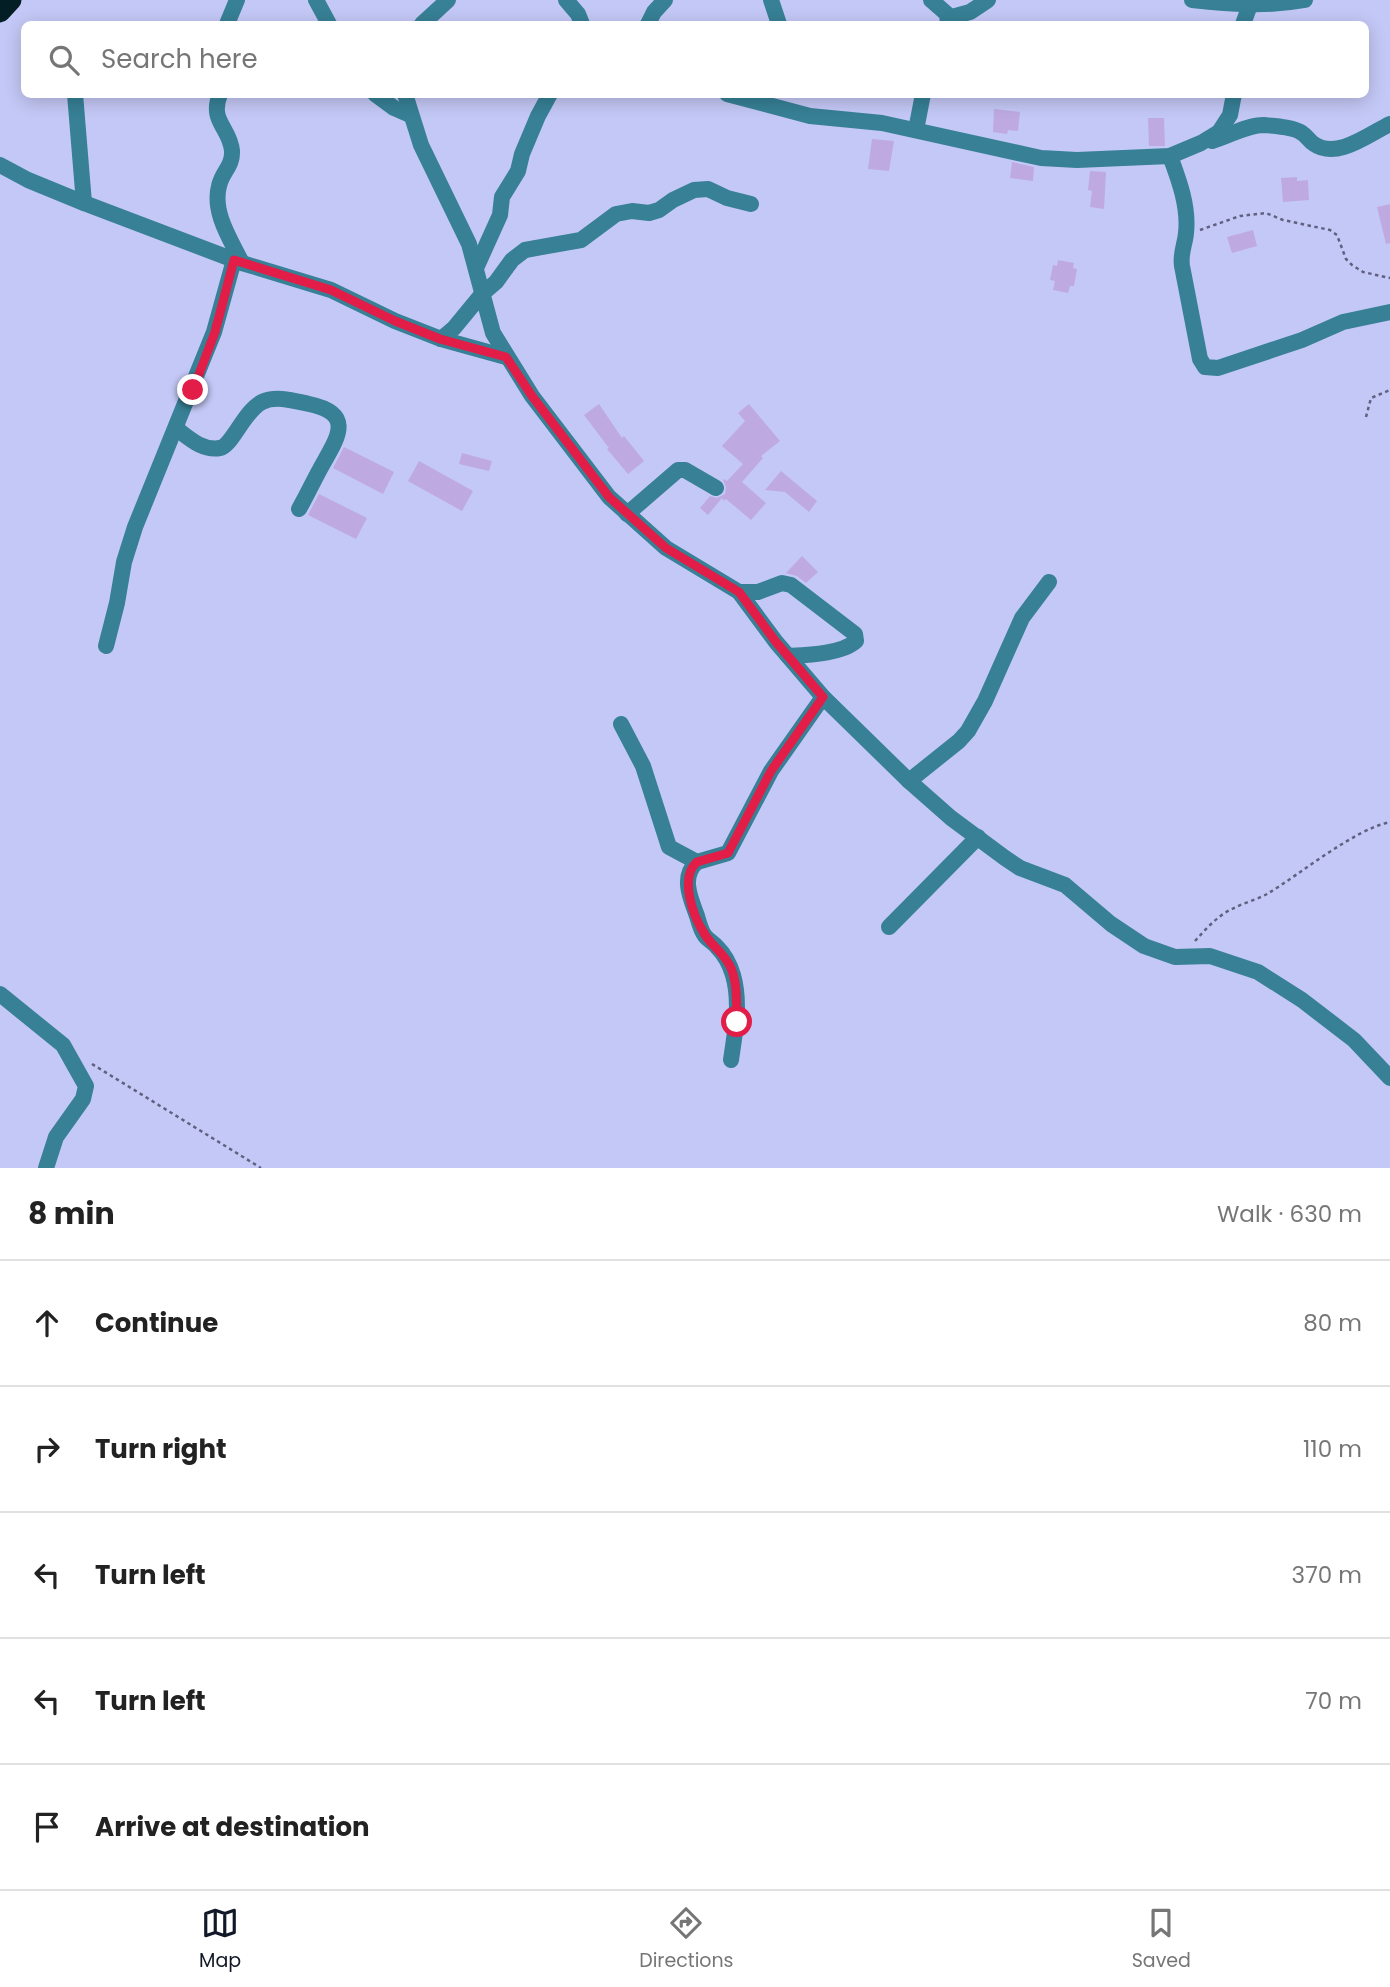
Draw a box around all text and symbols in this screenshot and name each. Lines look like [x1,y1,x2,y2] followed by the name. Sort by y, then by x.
[21,21,1369,98] search box
[45,41,83,79] icon: search
[101,41,258,77] text: Search here
[177,374,208,405] route end
[721,1006,752,1037] route start
[28,1192,115,1235] text: 8 min
[1217,1198,1362,1230] text: Walk · 630 m
[28,1304,66,1342] icon: ahead
[95,1305,218,1341] text: Continue
[1303,1307,1362,1339] text: 80 m
[28,1430,66,1468] icon: right
[95,1431,227,1467] text: Turn right
[1303,1433,1362,1465] text: 110 m
[28,1556,66,1594] icon: left
[95,1557,206,1593] text: Turn left
[1292,1559,1362,1591] text: 370 m
[28,1682,66,1720] icon: left
[95,1683,206,1719] text: Turn left
[1305,1685,1362,1717] text: 70 m
[28,1808,66,1846] icon: arrive
[95,1809,370,1845] text: Arrive at destination
[199,1904,241,1975] tab: Map
[639,1904,734,1975] tab: Directions
[1132,1904,1191,1975] tab: Saved

